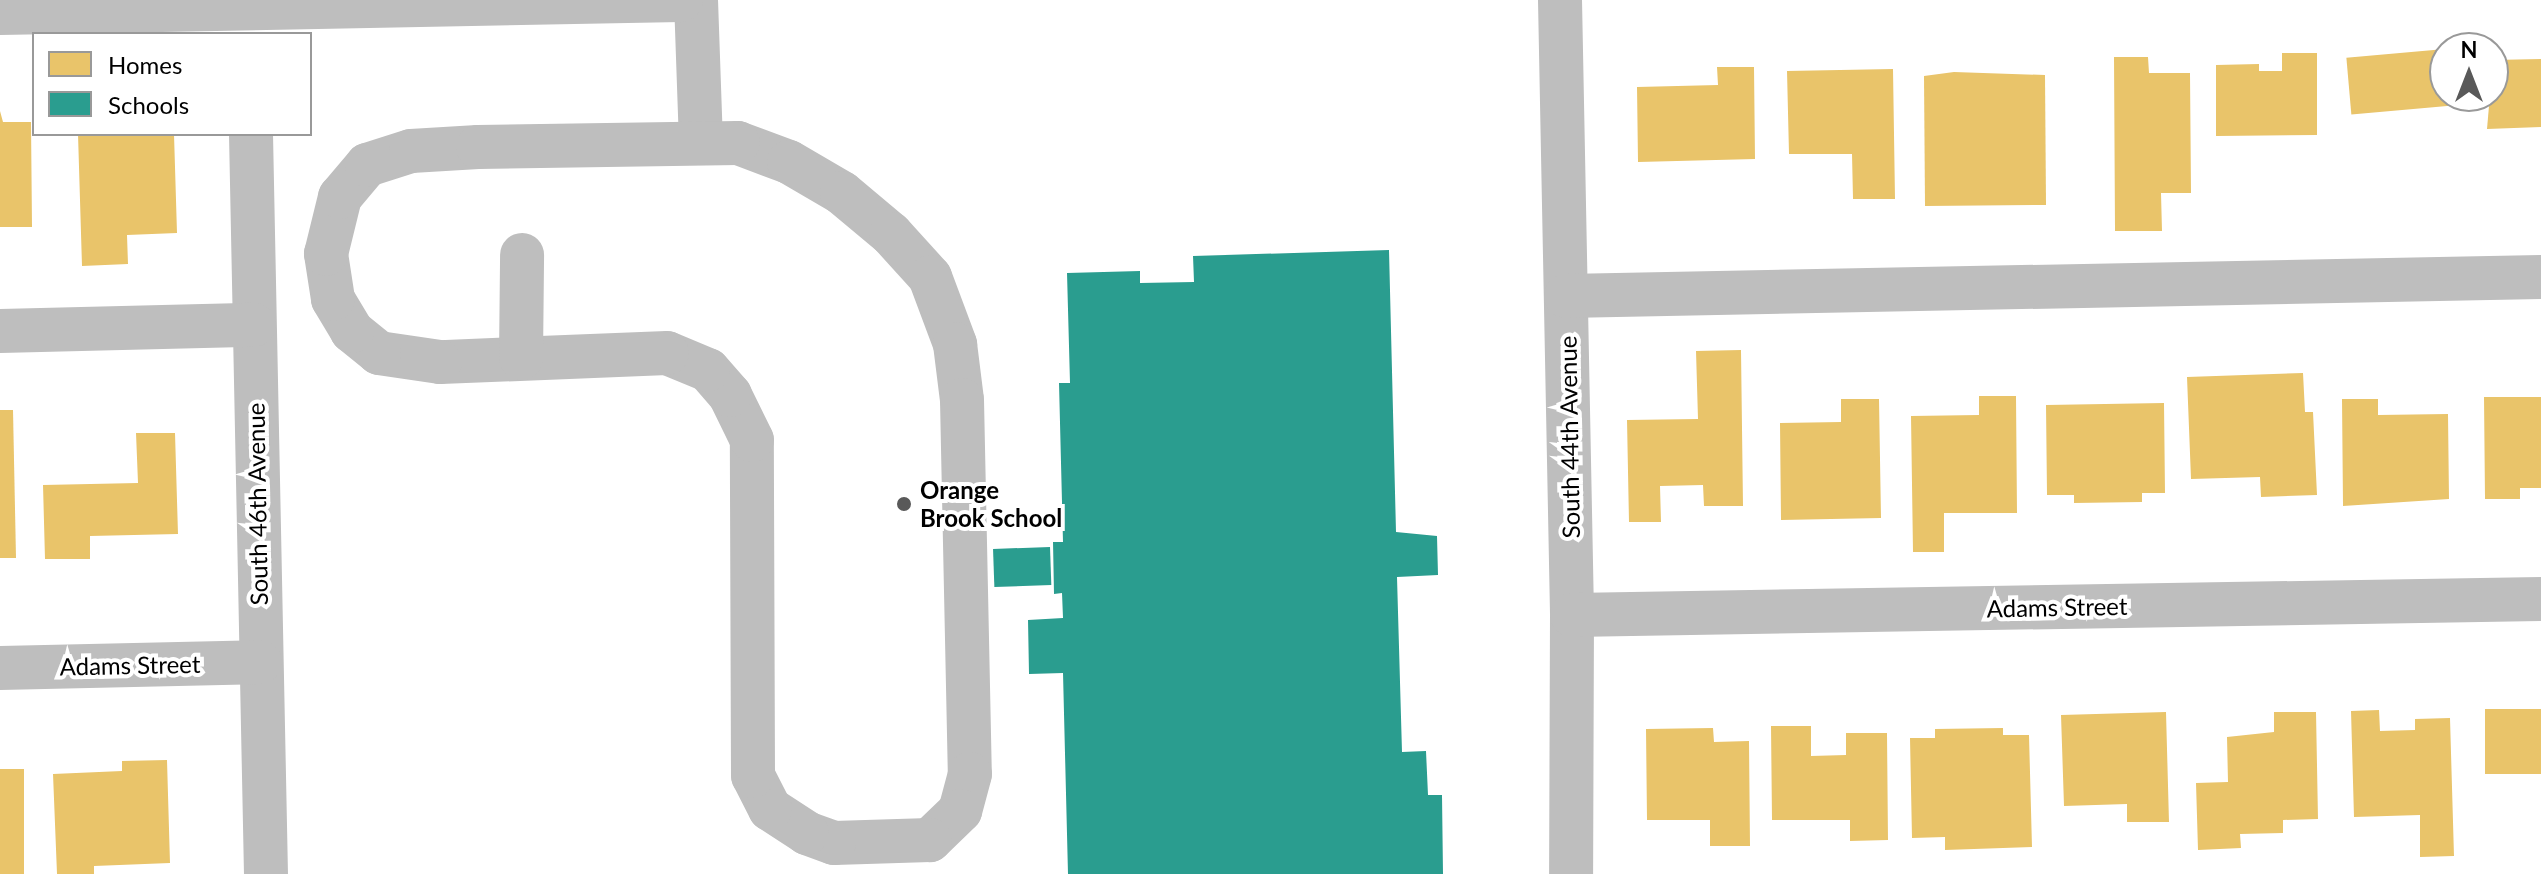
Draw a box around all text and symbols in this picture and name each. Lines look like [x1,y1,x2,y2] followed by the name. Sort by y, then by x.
[32,32,312,136] legend
[2429,32,2509,112] north arrow
[2461,36,2477,63] text: N
[108,50,182,79] text: Homes
[108,90,189,119] text: Schools
[1553,335,1585,539] street label: South 44th Avenue
[241,402,273,606] street label: South 46th Avenue
[920,476,1062,532] place label: Orange Brook School
[895,495,913,513] marker: Orange Brook School
[1986,591,2128,623] street label: Adams Street
[59,649,201,681] street label: Adams Street

